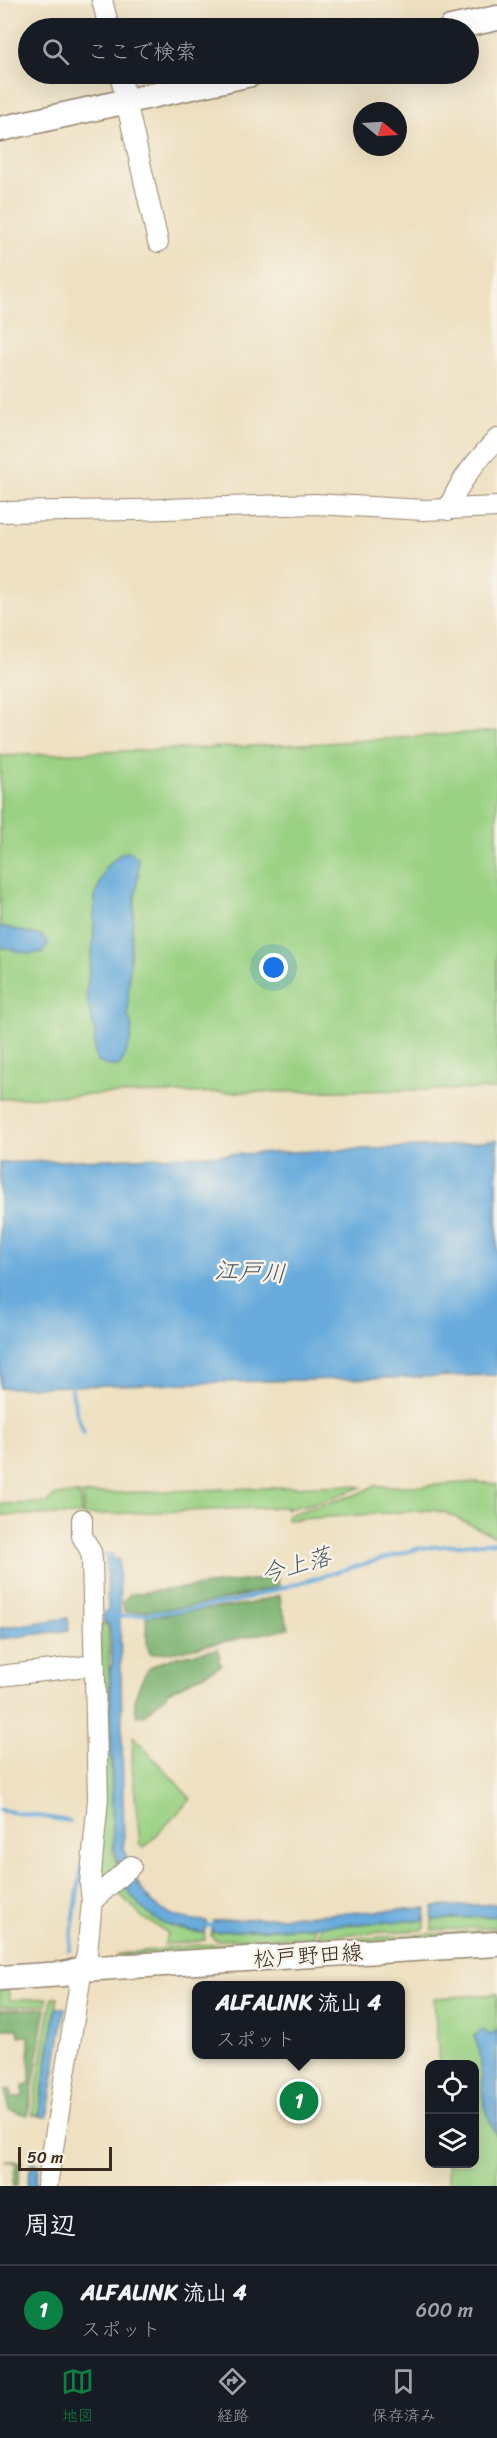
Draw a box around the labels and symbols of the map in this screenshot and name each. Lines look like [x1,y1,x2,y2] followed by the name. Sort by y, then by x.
[353,102,407,156] north arrow
[259,953,288,982] your location
[213,1249,287,1295] water label: 江戸川
[256,1534,338,1595] water label: 今上落
[252,1932,364,1979] street label: 松戸野田線
[280,2078,318,2124] pin: 1
[18,2144,112,2172] scale bar

